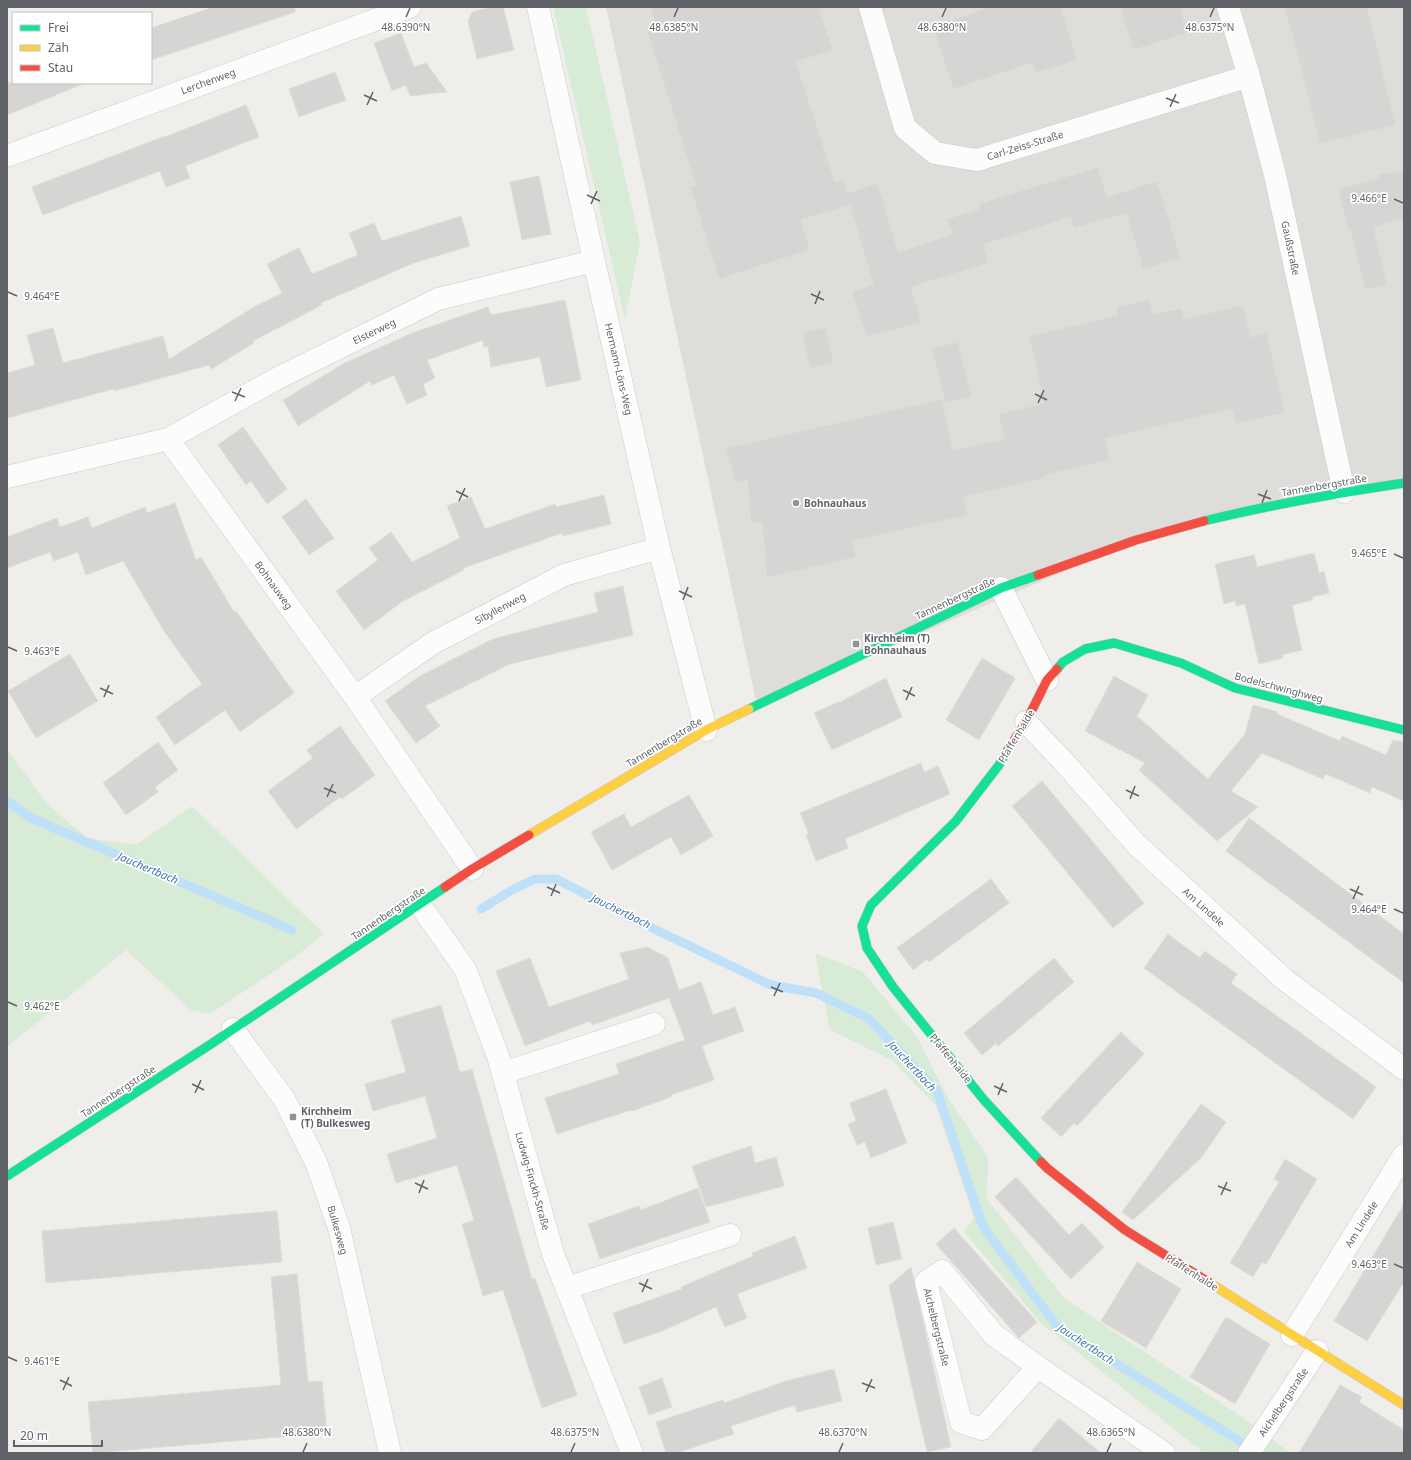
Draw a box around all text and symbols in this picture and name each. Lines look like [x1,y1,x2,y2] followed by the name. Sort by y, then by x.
[12,12,152,84] legend
[48,19,69,36] text: Frei
[382,20,430,34] text: 48.6390°N
[650,20,698,34] text: 48.6385°N
[918,20,966,34] text: 48.6380°N
[1186,20,1234,34] text: 48.6375°N
[48,39,69,56] text: Zäh
[48,59,73,76] text: Stau
[179,65,237,97] street label: Lerchenweg
[985,127,1065,163] street label: Carl-Zeiss-Straße
[1351,191,1387,205] text: 9.466°E
[1278,220,1304,277] street label: Gaußstraße
[24,289,60,303] text: 9.464°E
[350,315,398,347] street label: Elsterweg
[602,322,636,416] street label: Hermann-Löns-Weg
[1280,471,1368,499] street label: Tannenbergstraße
[804,496,866,510] place label: Bohnauhaus
[791,498,801,508] marker: Bohnauhaus
[1351,546,1387,560] text: 9.465°E
[252,558,296,612] street label: Bohnauweg
[913,573,997,623] street label: Tannenbergstraße
[472,589,528,627] street label: Sibyllenweg
[864,631,930,657] place label: Kirchheim (T) Bohnauhaus
[851,639,861,649] marker: Kirchheim (T) Bohnauhaus
[24,644,60,658] text: 9.463°E
[1233,668,1325,706] street label: Bodelschwinghweg
[995,706,1038,765] street label: Pfaffenhalde
[623,714,705,770] street label: Tannenbergstraße
[114,847,181,887] water label: Jauchertbach
[348,883,428,943] street label: Tannenbergstraße
[1180,884,1228,930] street label: Am Lindele
[587,889,653,931] water label: Jauchertbach
[1351,902,1387,916] text: 9.464°E
[24,999,60,1013] text: 9.462°E
[927,1030,976,1086] street label: Pfaffenhalde
[884,1036,940,1094] water label: Jauchertbach
[78,1061,158,1120] street label: Tannenbergstraße
[301,1104,370,1130] place label: Kirchheim (T) Bulkesweg
[288,1112,298,1122] marker: Kirchheim (T) Bulkesweg
[512,1130,554,1232] street label: Ludwig-Finckh-Straße
[1341,1198,1381,1250] street label: Am Lindele
[324,1204,352,1256] street label: Bulkesweg
[1163,1250,1221,1294] street label: Pfaffenhalde
[1351,1257,1387,1271] text: 9.463°E
[921,1286,954,1368] street label: Aichelbergstraße
[1053,1319,1117,1367] water label: Jauchertbach
[24,1354,60,1368] text: 9.461°E
[1255,1365,1311,1439] street label: Aichelbergstraße
[14,1422,102,1448] scale bar
[283,1425,331,1439] text: 48.6380°N
[551,1425,599,1439] text: 48.6375°N
[819,1425,867,1439] text: 48.6370°N
[1087,1425,1135,1439] text: 48.6365°N
[20,1427,48,1444] text: 20 m

